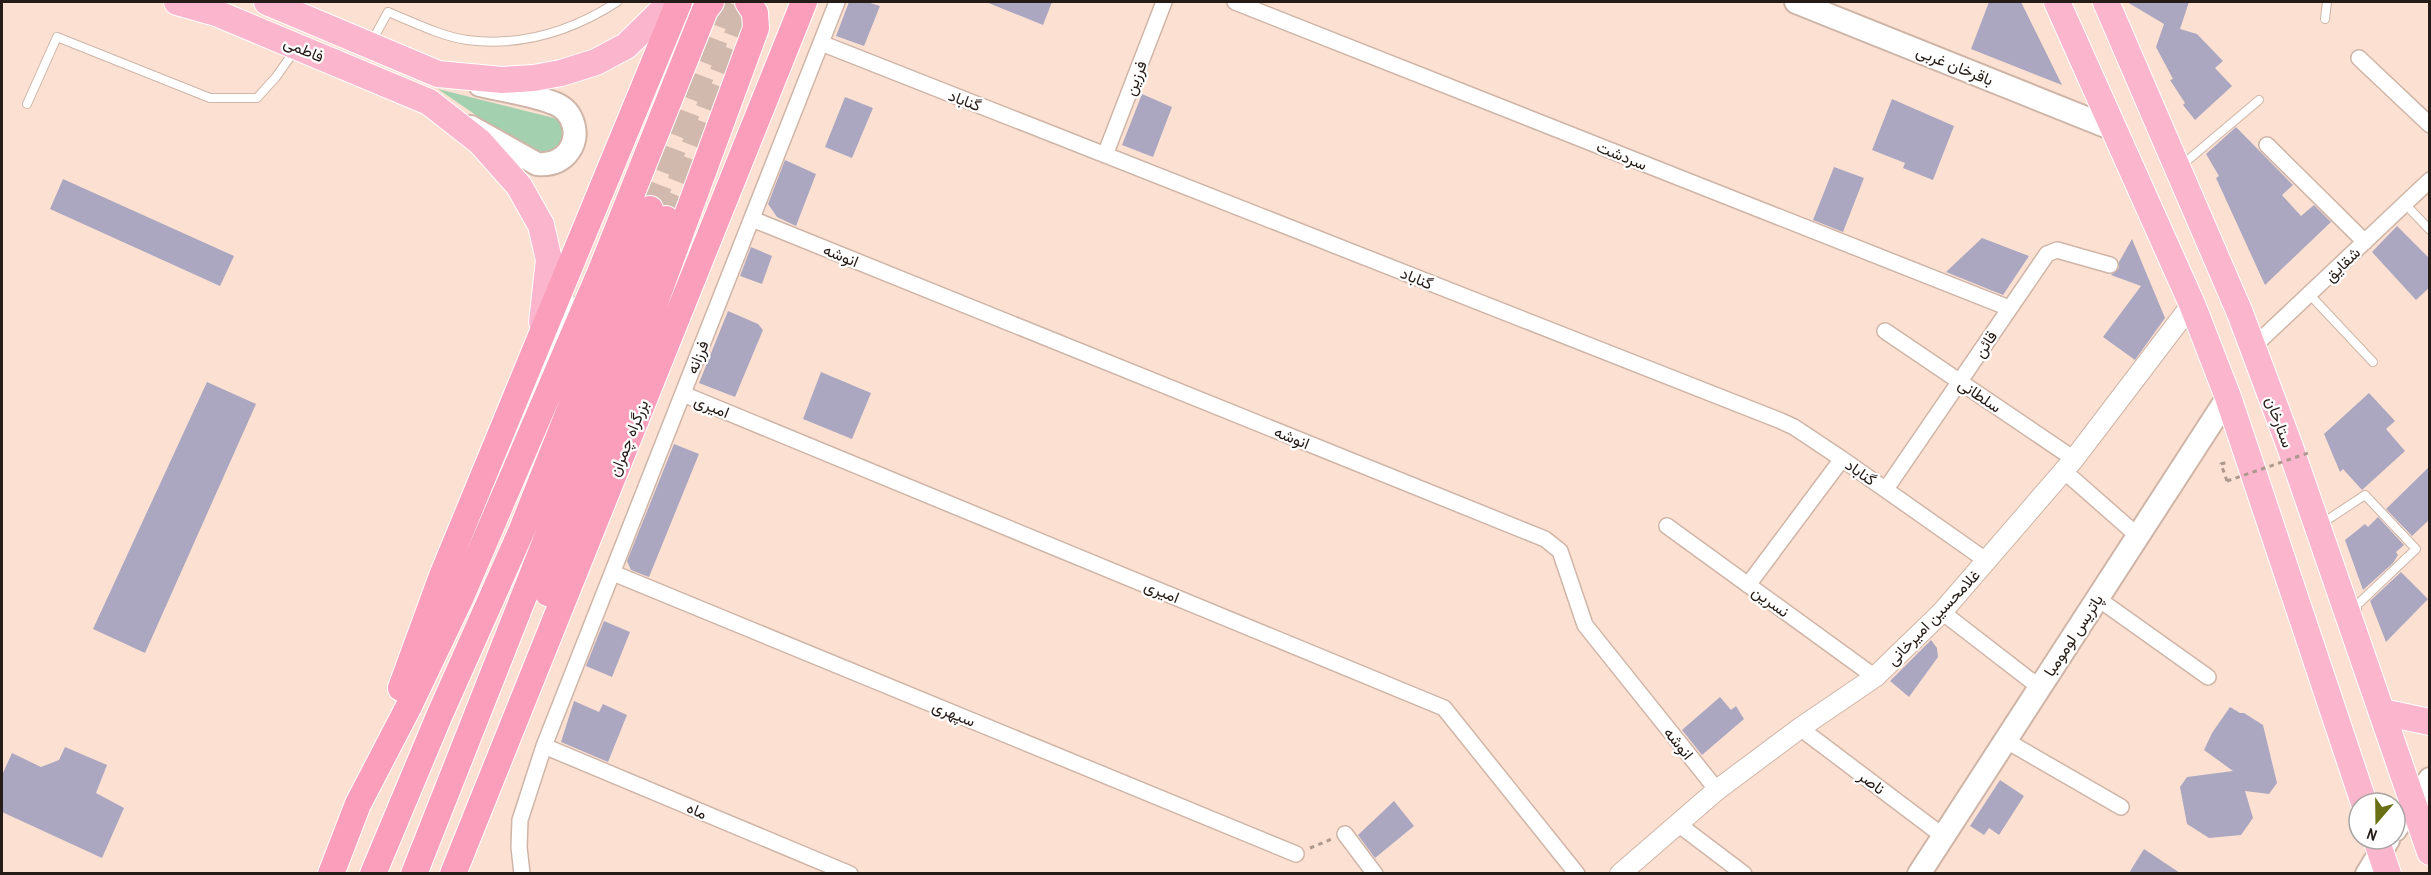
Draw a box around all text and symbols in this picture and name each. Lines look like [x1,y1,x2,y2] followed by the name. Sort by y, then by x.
[281,31,327,67] street label: فاطمی
[1913,40,1997,90] street label: باقرخان غربی
[1118,57,1152,99] street label: فرزین
[946,84,984,116] street label: گناباد
[1593,135,1651,175] street label: سردشت
[820,238,862,272] street label: انوشه
[2319,241,2365,287] street label: شقایق
[1397,262,1437,294] street label: گناباد
[1968,326,2002,362] street label: قائن
[680,337,714,377] street label: فرزانه
[1954,373,2006,417] street label: سلطانی
[691,389,733,423] street label: امیری
[2261,393,2299,451] street label: ستارخان
[603,396,654,480] street label: بزرگراه چمران
[1271,420,1313,454] street label: انوشه
[1841,453,1881,491] street label: گناباد
[1881,564,1985,670] street label: غلامحسین امیرخانی
[1141,574,1183,608] street label: امیری
[1748,580,1794,622] street label: نسرین
[2038,589,2109,681] street label: پاتریس لومومبا
[929,694,979,733] street label: سپهری
[1659,722,1699,764] street label: انوشه
[1853,764,1890,799] street label: ناصر
[2347,791,2407,851] north arrow
[683,796,711,824] street label: ماه
[2364,823,2380,847] text: N

